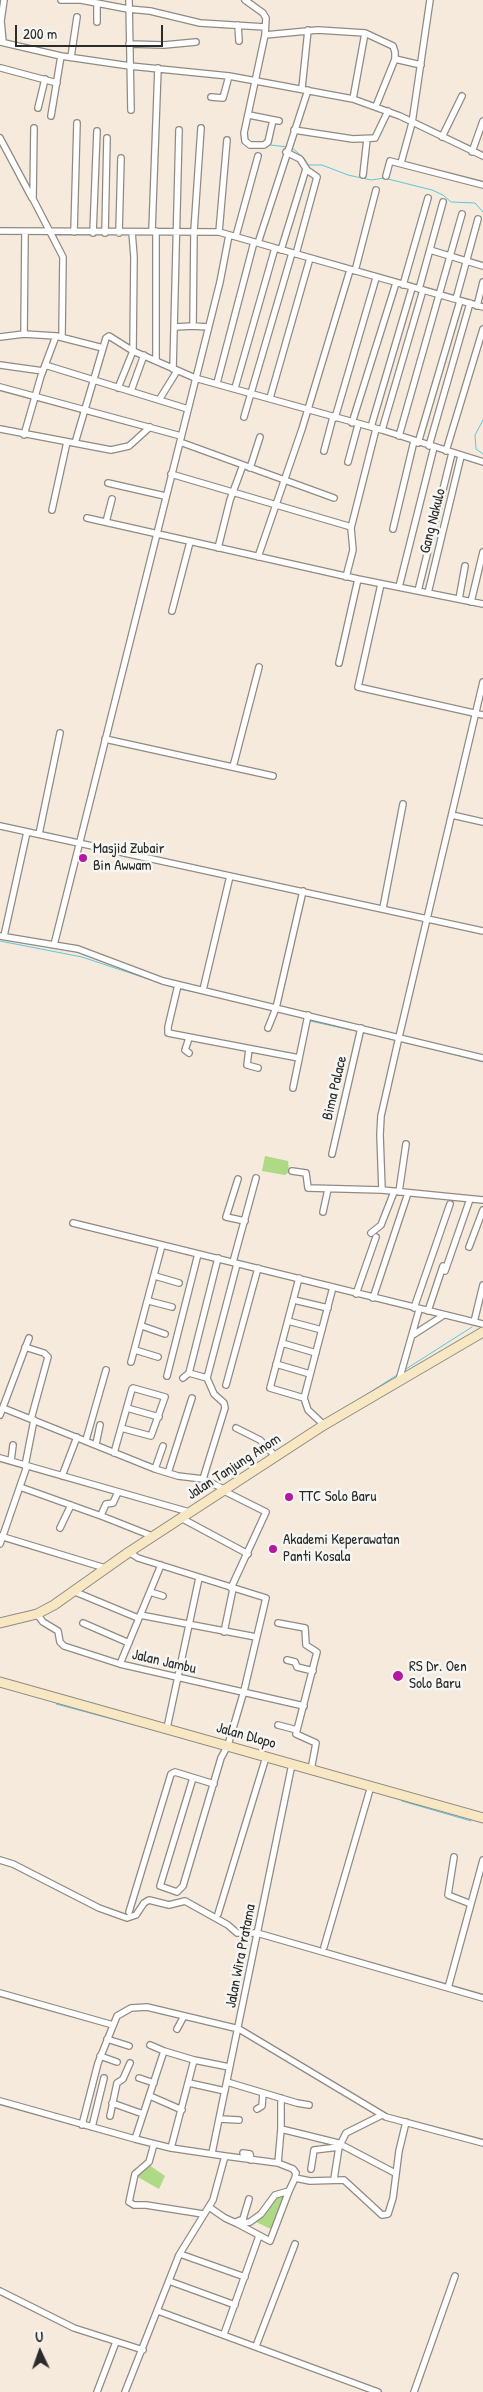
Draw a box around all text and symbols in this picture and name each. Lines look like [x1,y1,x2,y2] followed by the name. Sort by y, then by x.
[18,15,165,47] scale bar
[23,23,57,44] text: 200 m
[416,487,450,555] street label: Gang Nakulo
[93,840,165,875] place label: Masjid Zubair Bin Awwam
[77,852,89,864] marker: Masjid Zubair Bin Awwam
[319,1054,351,1122] street label: Bima Palace
[184,1430,284,1504] street label: Jalan Tanjung Anom
[299,1488,376,1506] place label: TTC Solo Baru
[283,1491,295,1503] marker: TTC Solo Baru
[283,1531,400,1566] place label: Akademi Keperawatan Panti Kosala
[267,1543,279,1555] marker: Akademi Keperawatan Panti Kosala
[130,1646,198,1678] street label: Jalan Jambu
[409,1658,467,1693] place label: RS Dr. Oen Solo Baru
[391,1669,405,1683] marker: RS Dr. Oen Solo Baru
[214,1719,278,1753] street label: Jalan Dlopo
[222,1903,260,2009] street label: Jalan Wira Pratama
[15,2327,65,2377] north arrow
[35,2327,44,2346] text: U

